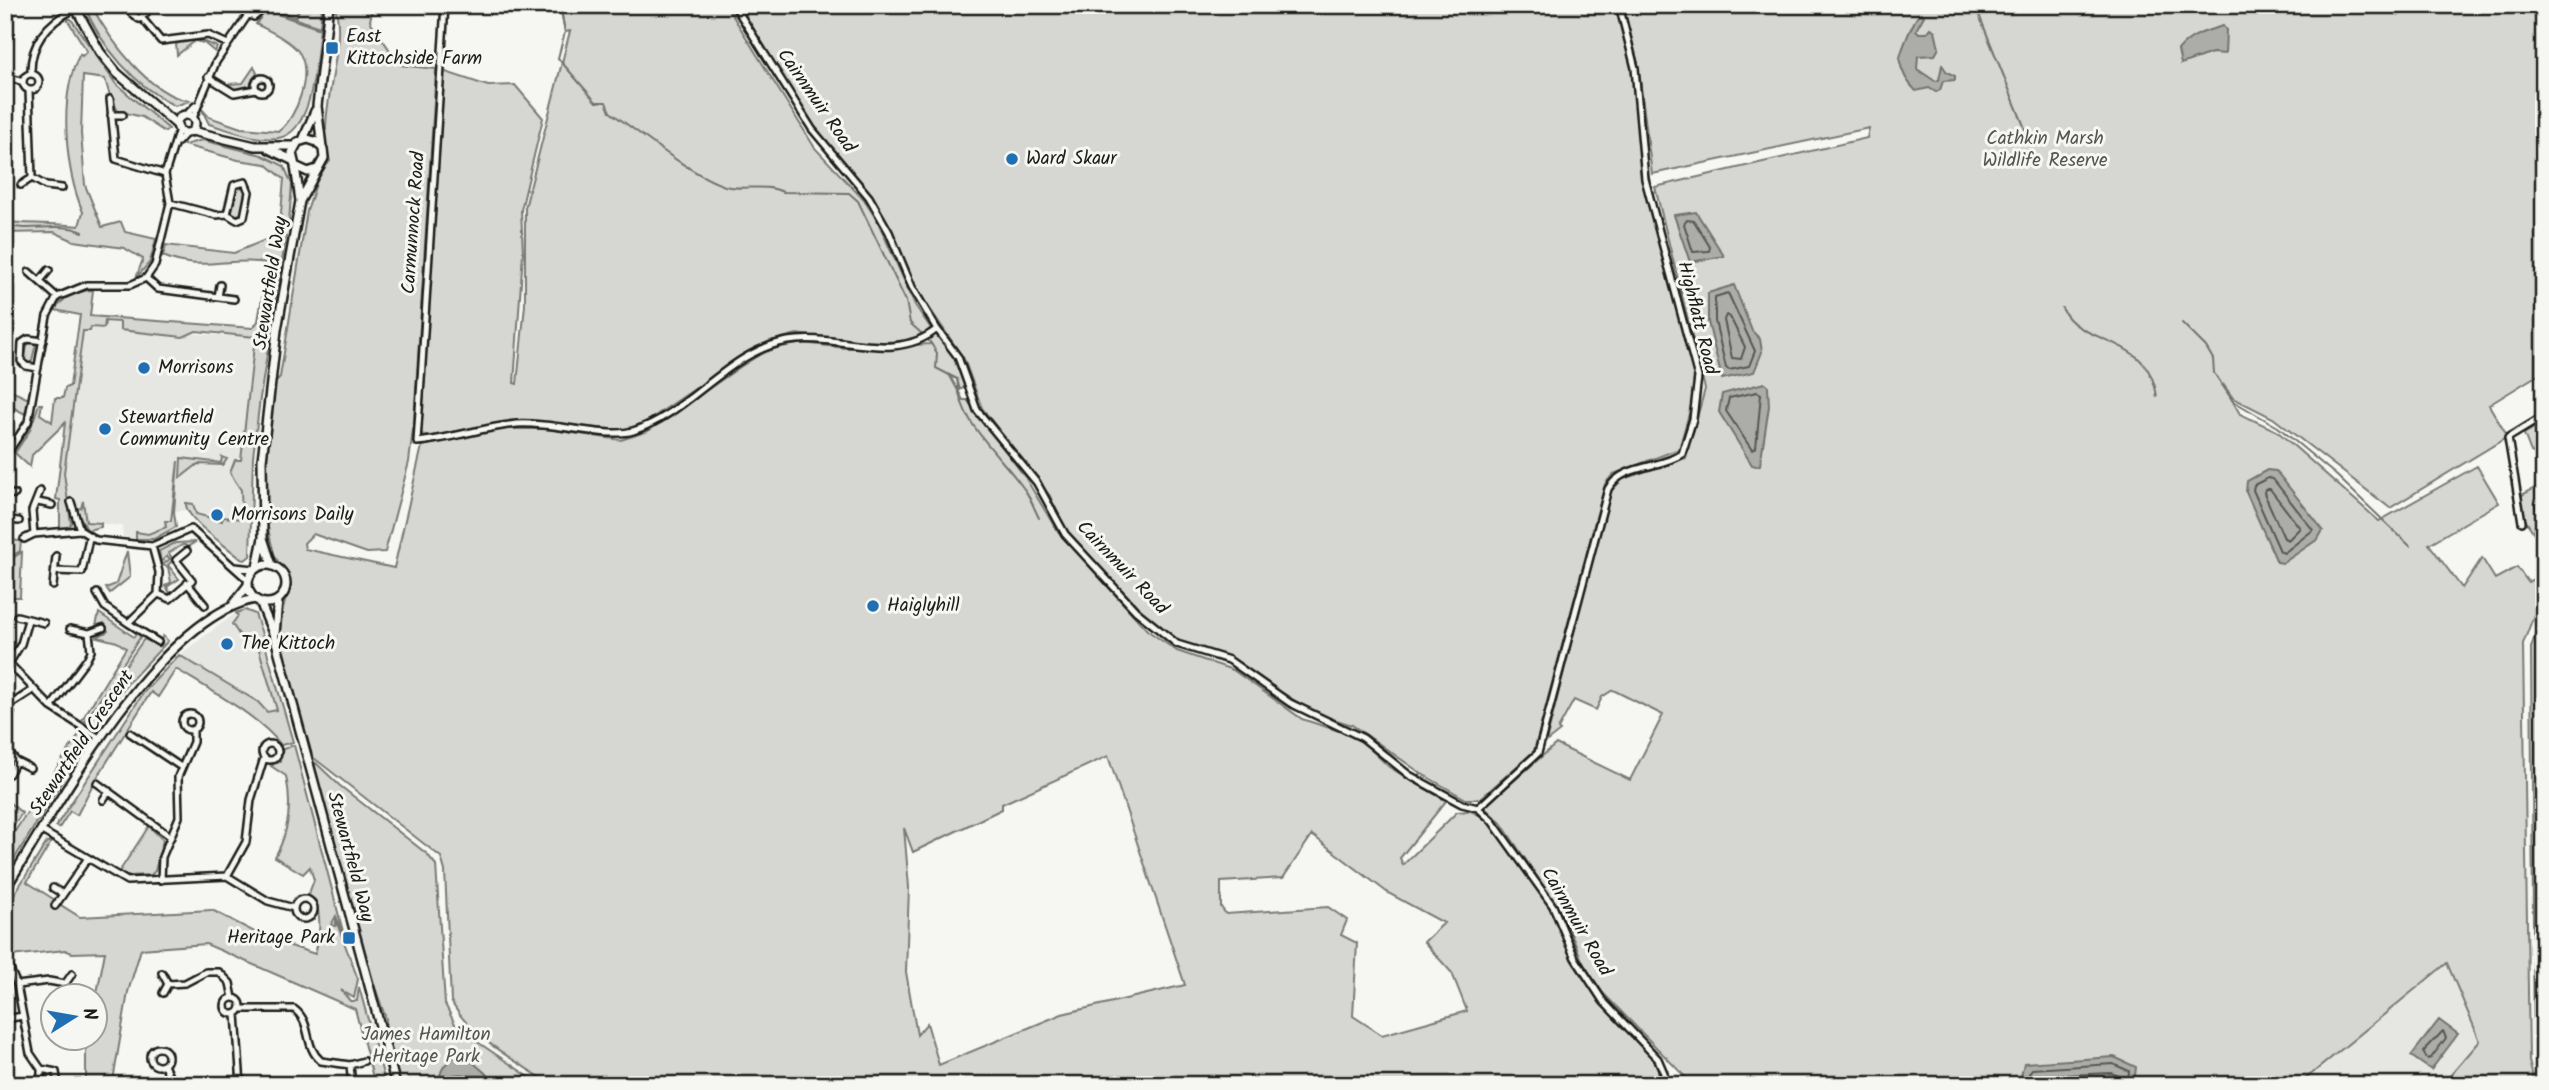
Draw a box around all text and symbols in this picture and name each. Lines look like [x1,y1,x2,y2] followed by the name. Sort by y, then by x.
[346,22,482,74] place label: East Kittochside Farm
[324,40,340,56] marker: East Kittochside Farm
[769,42,864,160] street label: Cairnmuir Road
[1982,124,2108,176] park label: Cathkin Marsh Wildlife Reserve
[1026,144,1118,174] place label: Ward Skaur
[394,150,434,295] street label: Carmunnock Road
[1004,151,1020,167] marker: Ward Skaur
[246,213,296,352] street label: Stewartfield Way
[1668,258,1726,378] street label: Highflatt Road
[158,353,234,383] place label: Morrisons
[136,360,152,376] marker: Morrisons
[119,403,270,455] place label: Stewartfield Community Centre
[97,421,113,437] marker: Stewartfield Community Centre
[231,500,355,530] place label: Morrisons Daily
[209,507,225,523] marker: Morrisons Daily
[1069,514,1176,623] street label: Cairnmuir Road
[887,591,960,621] place label: Haiglyhill
[865,598,881,614] marker: Haiglyhill
[241,629,335,659] place label: The Kittoch
[219,636,235,652] marker: The Kittoch
[22,663,142,822] street label: Stewartfield Crescent
[318,788,382,927] street label: Stewartfield Way
[1533,862,1620,983] street label: Cairnmuir Road
[227,923,335,953] place label: Heritage Park
[341,930,357,946] marker: Heritage Park
[38,982,108,1052] north arrow
[73,1005,105,1023] text: N
[361,1020,491,1072] park label: James Hamilton Heritage Park

